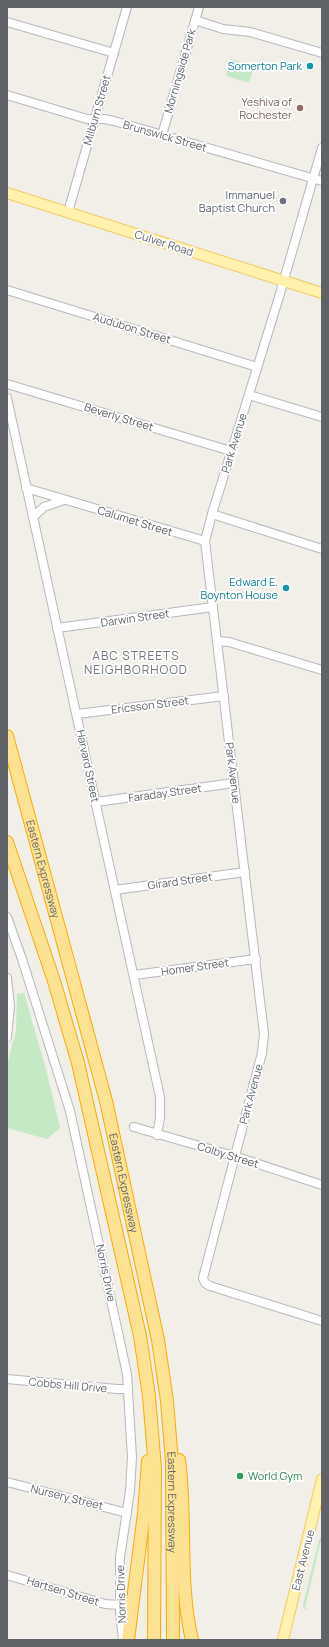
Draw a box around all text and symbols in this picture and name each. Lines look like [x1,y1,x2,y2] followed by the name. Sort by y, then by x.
[160,26,199,115] street label: Morningside Park
[228,58,303,73] place label: Somerton Park
[305,61,315,71] marker: Somerton Park
[79,73,114,147] street label: Milburn Street
[239,94,292,122] place label: Yeshiva of Rochester
[295,103,305,113] marker: Yeshiva of Rochester
[122,116,209,155] street label: Brunswick Street
[199,187,275,215] place label: Immanuel Baptist Church
[278,196,288,206] marker: Immanuel Baptist Church
[133,226,195,259] street label: Culver Road
[91,309,173,346] street label: Audubon Street
[83,399,156,434] street label: Beverly Street
[217,411,250,475] street label: Park Avenue
[96,502,175,539] street label: Calumet Street
[200,574,279,602] place label: Edward E. Boynton House
[281,583,291,593] marker: Edward E. Boynton House
[99,605,170,630] street label: Darwin Street
[84,647,188,678] district label: ABC STREETS NEIGHBORHOOD
[110,692,190,717] street label: Ericsson Street
[73,728,104,804] street label: Harvard Street
[222,741,245,805] street label: Park Avenue
[127,780,203,805] street label: Faraday Street
[23,818,64,920] street label: Eastern Expressway
[147,869,213,892] street label: Girard Street
[160,954,230,979] street label: Homer Street
[235,1062,266,1126] street label: Park Avenue
[106,1132,142,1234] street label: Eastern Expressway
[196,1138,261,1171] street label: Colby Street
[93,1243,120,1303] street label: Norris Drive
[28,1374,108,1395] street label: Cobbs Hill Drive
[164,1451,181,1553] street label: Eastern Expressway
[248,1468,302,1483] place label: World Gym
[235,1471,245,1481] marker: World Gym
[29,1480,105,1513] street label: Nursery Street
[288,1527,317,1592] street label: East Avenue
[112,1564,129,1623] street label: Norris Drive
[25,1572,101,1609] street label: Hartsen Street

